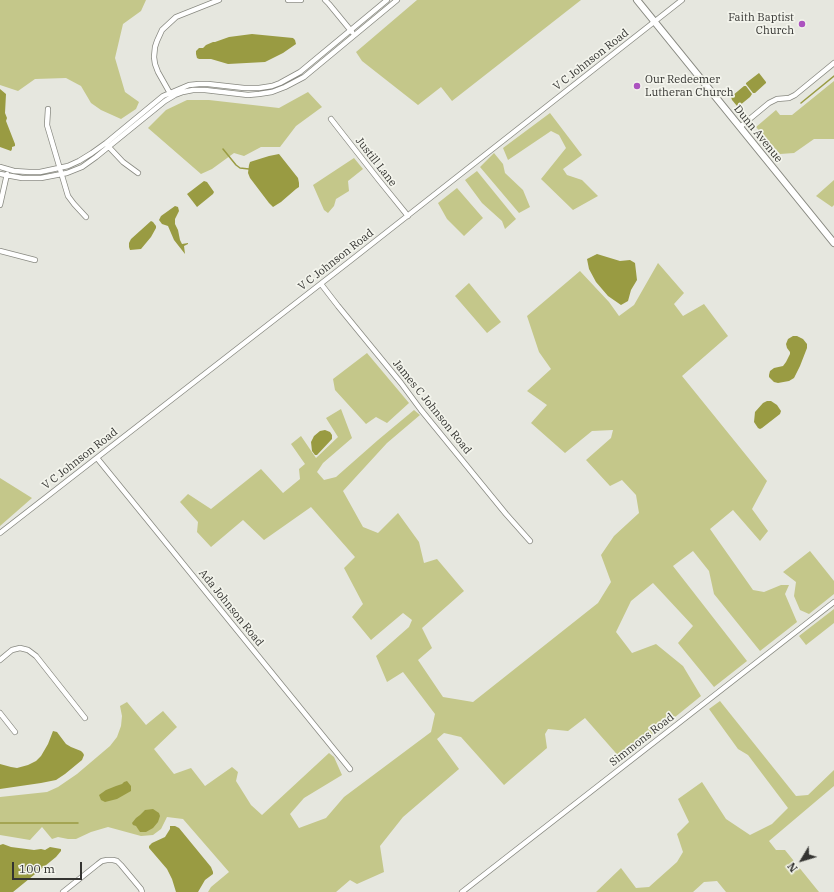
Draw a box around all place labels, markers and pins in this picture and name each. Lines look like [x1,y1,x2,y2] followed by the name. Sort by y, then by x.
[728,11,794,37] place label: Faith Baptist Church
[797,19,807,29] marker: Faith Baptist Church
[645,73,734,99] place label: Our Redeemer Lutheran Church
[632,81,642,91] marker: Our Redeemer Lutheran Church

